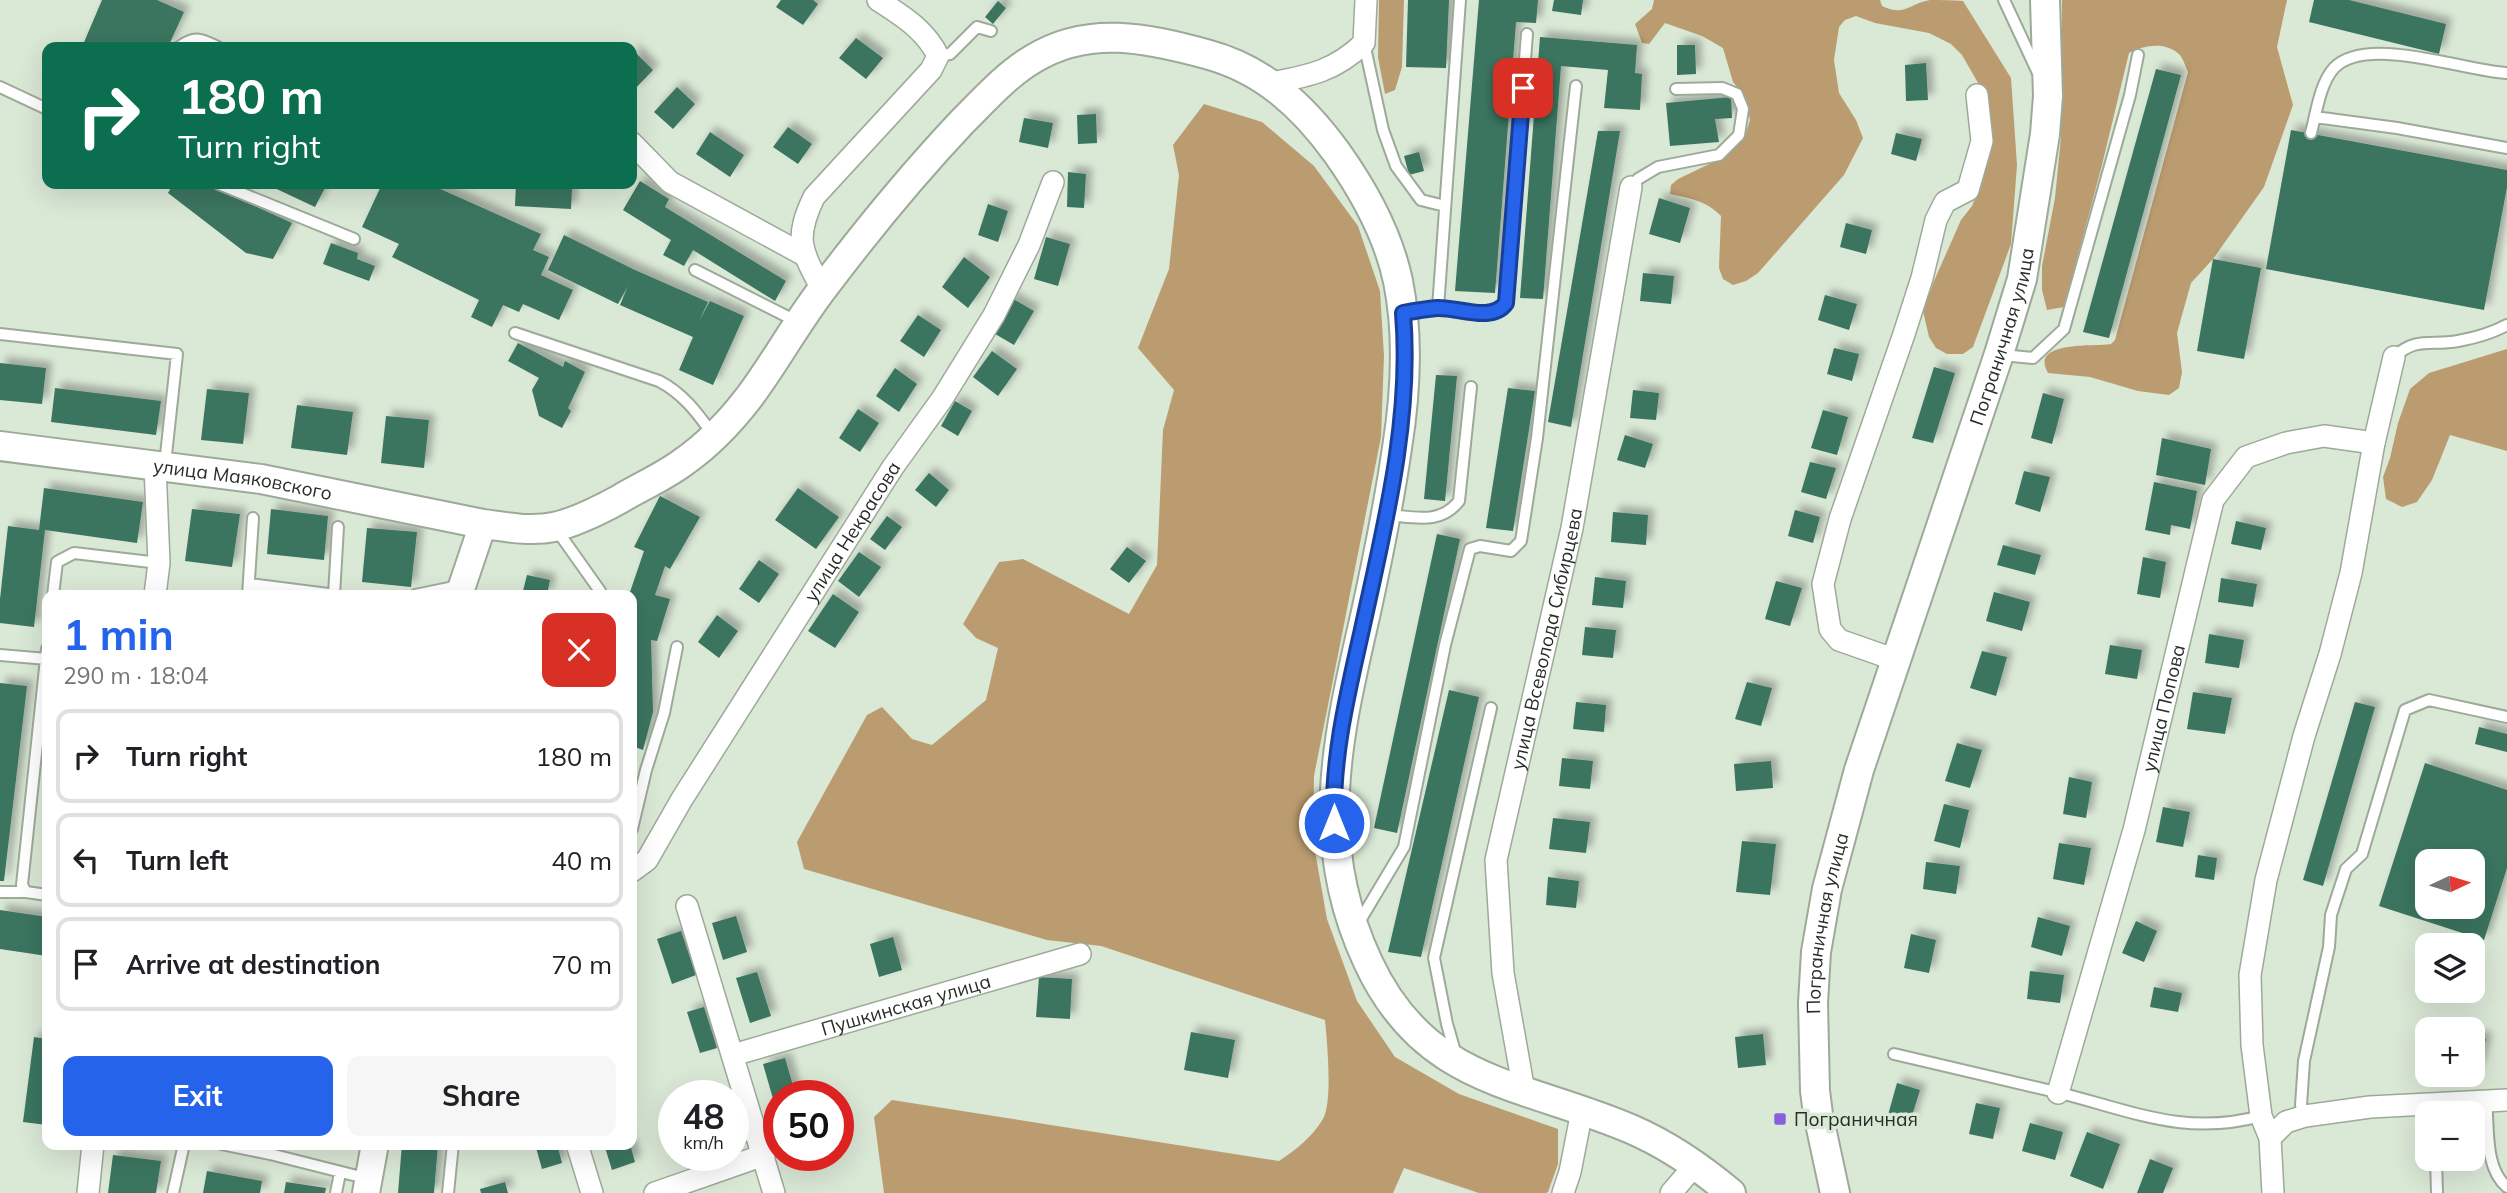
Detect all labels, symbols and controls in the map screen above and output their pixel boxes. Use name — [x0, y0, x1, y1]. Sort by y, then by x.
pin — [1493, 58, 1553, 118]
text: 180 m — [178, 65, 324, 126]
icon: arrive — [1504, 69, 1542, 107]
icon: right — [63, 70, 154, 161]
text: Turn right — [178, 126, 321, 166]
street label: Пограничная улица — [1964, 246, 2039, 428]
street label: улица Маяковского — [152, 453, 334, 505]
street label: улица Некрасова — [799, 457, 906, 606]
street label: улица Всеволода Сибирцева — [1505, 506, 1587, 772]
text: 1 min — [63, 608, 174, 661]
button: close — [542, 613, 616, 687]
street label: улица Попова — [2136, 642, 2190, 774]
text: 290 m · 18:04 — [63, 661, 208, 690]
icon: right — [67, 737, 105, 775]
text: Turn right — [126, 740, 247, 773]
text: 180 m — [536, 740, 612, 773]
position arrow — [1297, 786, 1371, 860]
street label: Пограничная улица — [1801, 830, 1854, 1014]
icon: left — [67, 841, 105, 879]
text: Turn left — [126, 844, 228, 877]
text: 40 m — [551, 844, 612, 877]
north arrow — [2415, 849, 2485, 919]
map controls — [2415, 849, 2485, 1171]
button: layers — [2415, 933, 2485, 1003]
icon: arrive — [67, 945, 105, 983]
text: Arrive at destination — [126, 948, 381, 981]
text: 70 m — [551, 948, 612, 981]
street label: Пушкинская улица — [818, 969, 993, 1041]
button: + — [2415, 1017, 2485, 1087]
button: Exit — [63, 1056, 333, 1136]
button: Share — [347, 1056, 616, 1136]
speed limit sign: 50 — [763, 1080, 854, 1171]
text: 48 — [682, 1094, 725, 1138]
button: − — [2415, 1101, 2485, 1171]
place label: Пограничная — [1794, 1107, 1918, 1131]
marker: Пограничная — [1772, 1111, 1788, 1127]
text: km/h — [683, 1131, 724, 1154]

